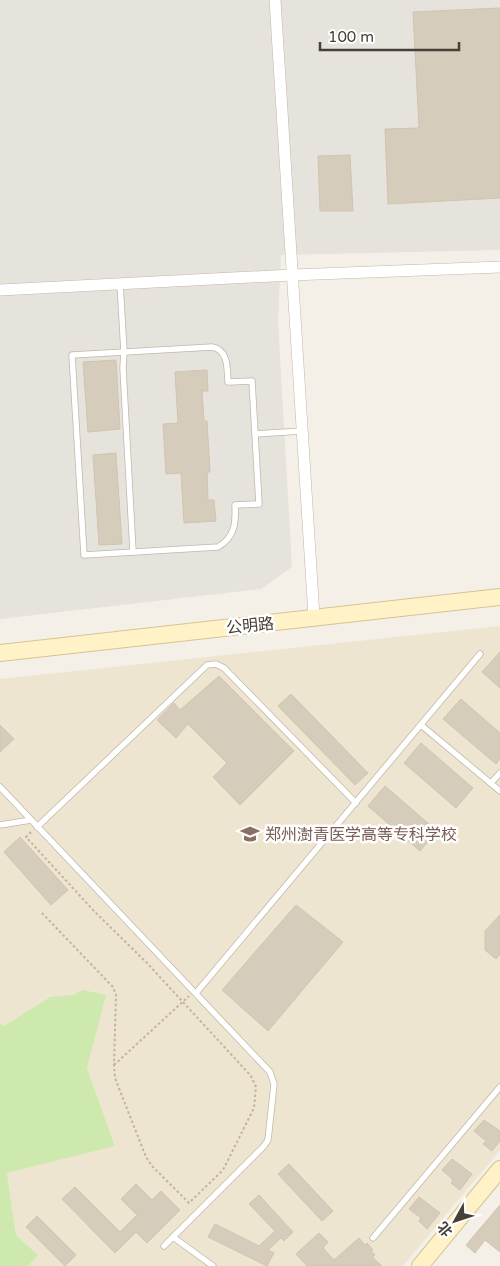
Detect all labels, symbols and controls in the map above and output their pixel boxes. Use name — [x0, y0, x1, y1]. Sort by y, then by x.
scale bar — [320, 20, 459, 52]
text: 100 m — [328, 28, 374, 46]
street label: 公明路 — [225, 614, 275, 638]
school or university icon: 郑州澍青医学高等专科学校 — [239, 823, 261, 845]
place label: 郑州澍青医学高等专科学校 — [265, 825, 457, 845]
north arrow — [430, 1196, 480, 1246]
text: 北 — [434, 1218, 456, 1240]

